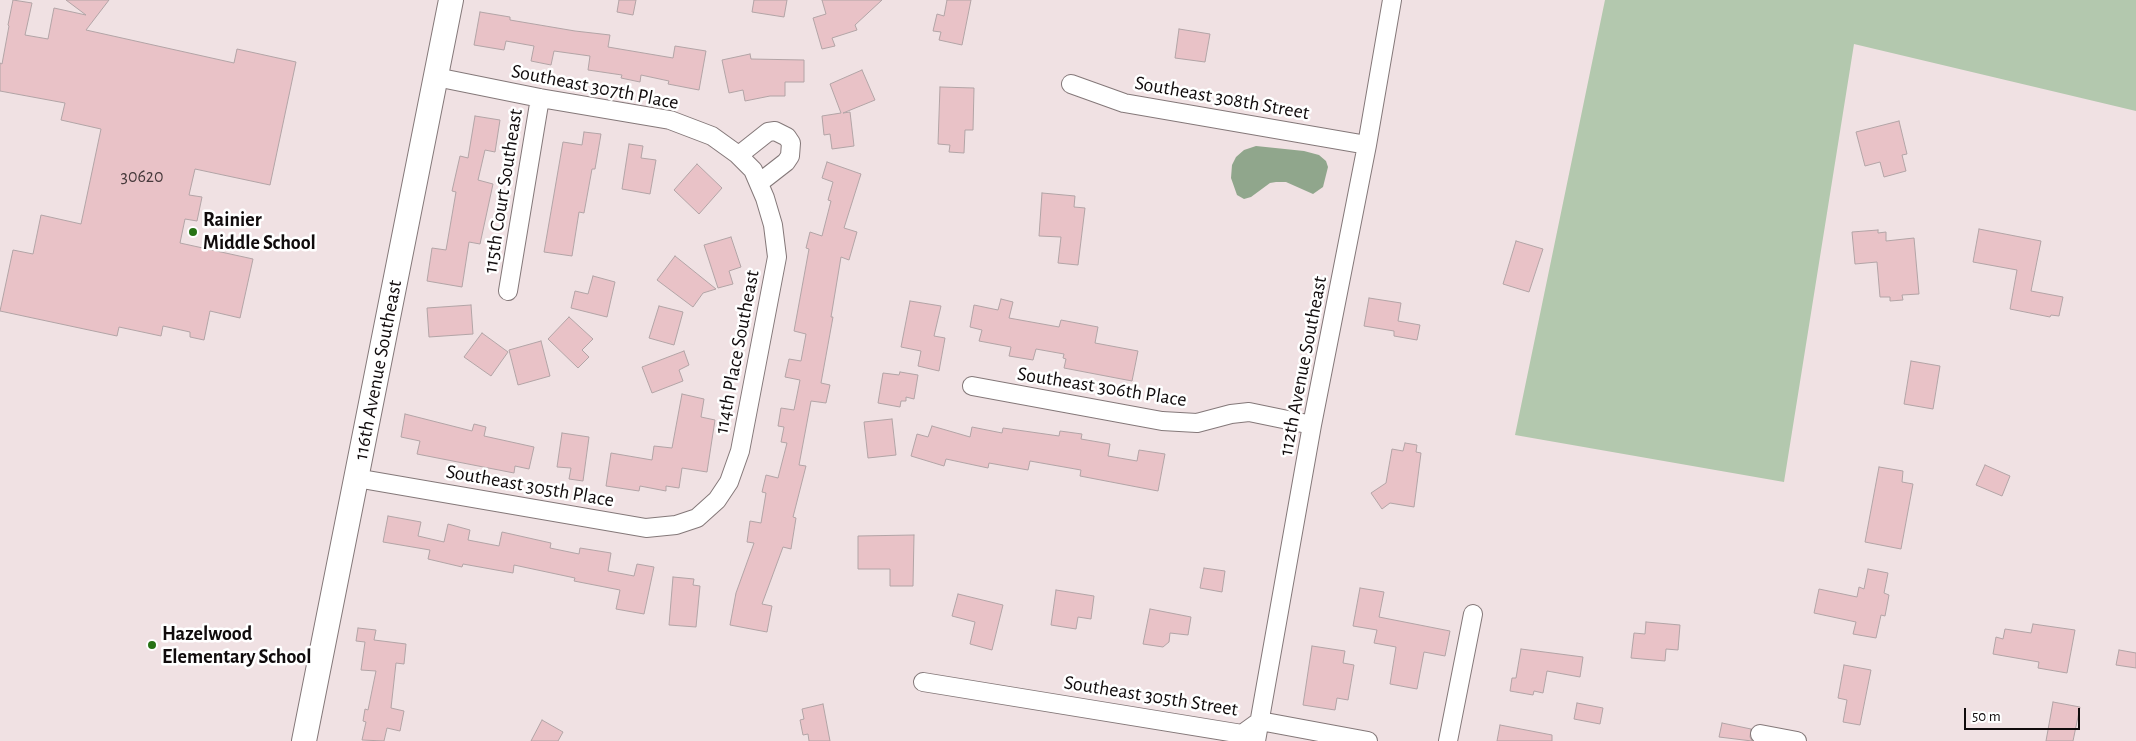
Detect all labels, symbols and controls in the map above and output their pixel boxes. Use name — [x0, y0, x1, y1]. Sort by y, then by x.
street label: Southeast 307th Place — [509, 59, 681, 115]
street label: Southeast 308th Street — [1133, 71, 1311, 125]
street label: 115th Court Southeast — [478, 107, 528, 275]
house number: 30620 — [120, 166, 164, 188]
place label: Rainier Middle School — [203, 208, 316, 255]
marker: Rainier Middle School — [187, 226, 199, 238]
street label: 114th Place Southeast — [709, 268, 765, 436]
street label: 112th Avenue Southeast — [1274, 274, 1332, 458]
street label: 116th Avenue Southeast — [349, 278, 407, 462]
street label: Southeast 306th Place — [1016, 362, 1188, 412]
street label: Southeast 305th Place — [444, 459, 616, 513]
place label: Hazelwood Elementary School — [162, 622, 311, 669]
marker: Hazelwood Elementary School — [146, 639, 158, 651]
street label: Southeast 305th Street — [1062, 670, 1240, 722]
scale bar — [1966, 698, 2082, 730]
text: 50 m — [1972, 709, 2001, 724]

